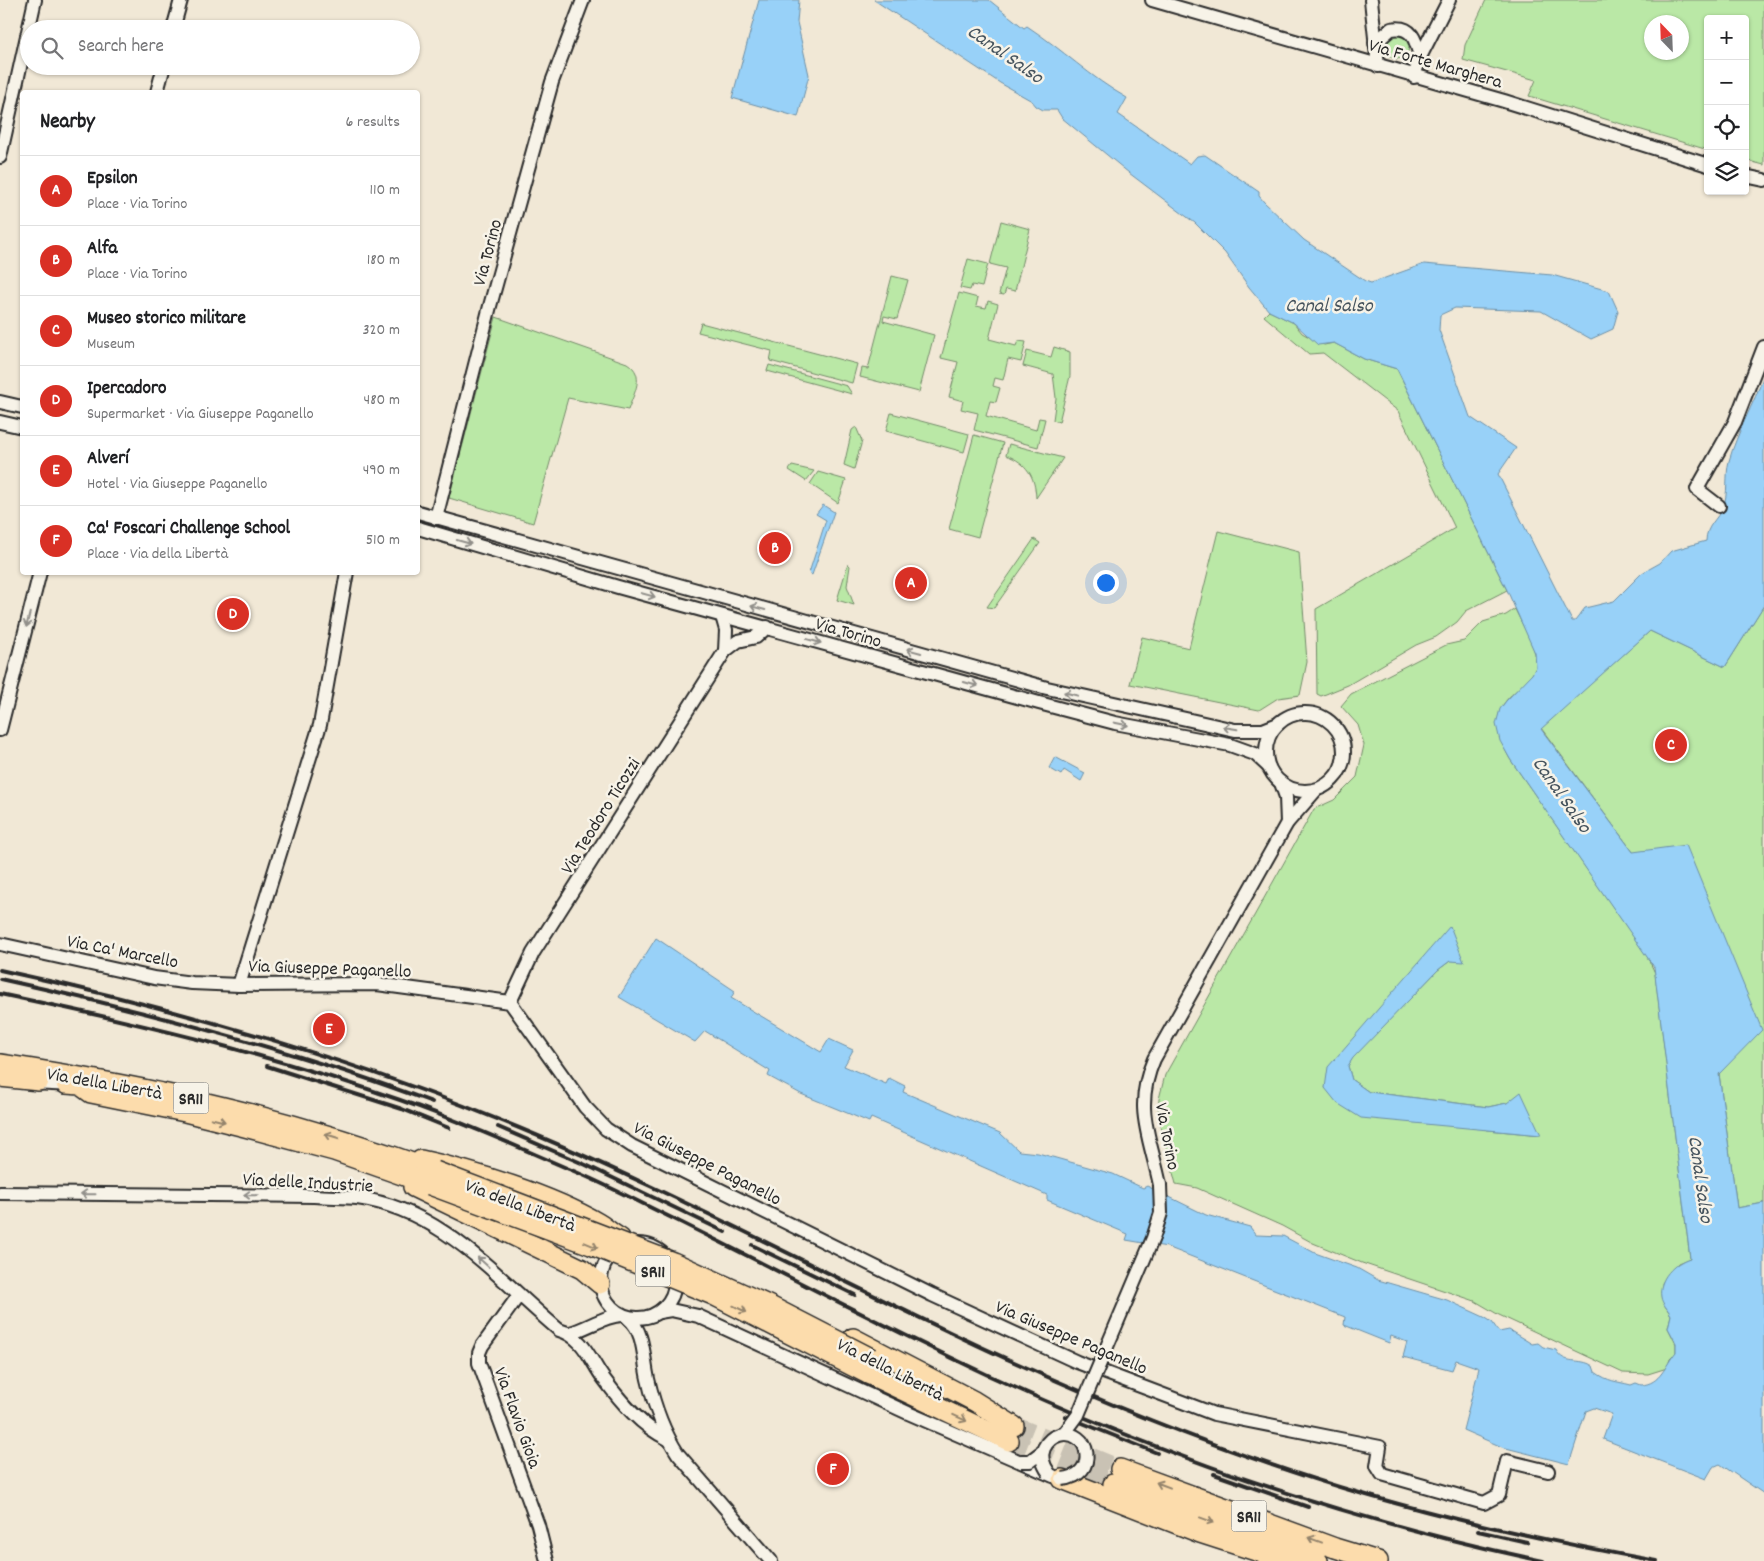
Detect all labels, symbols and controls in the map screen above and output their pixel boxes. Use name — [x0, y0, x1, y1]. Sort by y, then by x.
north arrow — [1644, 15, 1689, 60]
map controls — [1704, 15, 1749, 195]
button: + — [1704, 15, 1749, 60]
water label: Canal Salso — [960, 19, 1049, 93]
search box — [20, 20, 420, 75]
street label: Via Forte Marghera — [1365, 33, 1506, 98]
icon: search — [38, 34, 66, 62]
text: Search here — [78, 34, 164, 61]
button: − — [1704, 60, 1749, 105]
button: locate — [1704, 105, 1749, 150]
text: Nearby — [40, 108, 95, 138]
text: 6 results — [345, 111, 400, 134]
button: layers — [1704, 150, 1749, 195]
text: Epsilon — [87, 166, 138, 193]
text: A — [52, 179, 60, 202]
text: 110 m — [370, 179, 400, 202]
text: Place · Via Torino — [87, 193, 187, 216]
street label: Via Torino — [468, 217, 511, 289]
text: Alfa — [87, 236, 118, 263]
text: B — [52, 249, 60, 272]
text: 180 m — [367, 249, 400, 272]
text: Place · Via Torino — [87, 263, 187, 286]
water label: Canal Salso — [1285, 293, 1374, 321]
text: Museo storico militare — [87, 306, 246, 333]
text: C — [52, 319, 60, 342]
text: 320 m — [363, 319, 400, 342]
text: Museum — [87, 333, 135, 356]
text: Ipercadoro — [87, 376, 166, 403]
text: D — [52, 389, 60, 412]
text: 480 m — [364, 389, 400, 412]
text: Supermarket · Via Giuseppe Paganello — [87, 403, 314, 426]
text: Alverí — [87, 446, 129, 473]
text: E — [52, 459, 60, 482]
text: 490 m — [363, 459, 400, 482]
text: Hotel · Via Giuseppe Paganello — [87, 473, 267, 496]
text: Ca' Foscari Challenge School — [87, 516, 290, 543]
text: F — [52, 529, 60, 552]
text: 510 m — [366, 529, 400, 552]
pin: B — [759, 529, 791, 567]
one-way arrow — [456, 537, 472, 547]
text: Place · Via della Libertà — [87, 543, 228, 566]
pin: A — [895, 564, 927, 602]
your location — [1093, 570, 1119, 596]
one-way arrow — [639, 591, 655, 601]
pin: D — [217, 595, 249, 633]
one-way arrow — [750, 603, 766, 613]
one-way arrow — [23, 611, 32, 627]
street label: Via Torino — [812, 612, 884, 657]
one-way arrow — [806, 636, 822, 646]
one-way arrow — [907, 646, 923, 656]
one-way arrow — [962, 680, 978, 690]
one-way arrow — [1064, 689, 1080, 698]
one-way arrow — [1113, 720, 1129, 729]
one-way arrow — [1222, 723, 1238, 733]
pin: C — [1655, 726, 1687, 764]
water label: Canal Salso — [1524, 752, 1598, 840]
street label: Via Teodoro Ticozzi — [555, 753, 649, 880]
street label: Via Ca' Marcello — [64, 929, 180, 977]
street label: Via Giuseppe Paganello — [248, 954, 412, 987]
pin: E — [313, 1010, 345, 1048]
street label: Via della Libertà — [45, 1062, 165, 1109]
road number: SR11 — [174, 1082, 208, 1114]
street label: Via Torino — [1146, 1101, 1185, 1173]
one-way arrow — [209, 1116, 225, 1125]
street label: Via Giuseppe Paganello — [628, 1116, 785, 1214]
one-way arrow — [324, 1130, 340, 1140]
water label: Canal Salso — [1679, 1134, 1719, 1226]
street label: Via delle Industrie — [242, 1168, 374, 1201]
street label: Via della Libertà — [460, 1174, 580, 1241]
one-way arrow — [80, 1189, 96, 1199]
one-way arrow — [243, 1191, 259, 1200]
one-way arrow — [582, 1241, 598, 1250]
road number: SR11 — [636, 1256, 670, 1286]
one-way arrow — [477, 1257, 490, 1268]
street label: Via Giuseppe Paganello — [990, 1295, 1151, 1384]
one-way arrow — [732, 1304, 747, 1314]
street label: Via della Libertà — [831, 1333, 948, 1410]
street label: Via Flavio Gioia — [485, 1364, 547, 1474]
one-way arrow — [952, 1414, 967, 1423]
pin: F — [817, 1450, 849, 1488]
one-way arrow — [1156, 1480, 1171, 1489]
road number: SR11 — [1232, 1500, 1266, 1532]
one-way arrow — [1199, 1516, 1215, 1525]
one-way arrow — [1308, 1535, 1324, 1544]

